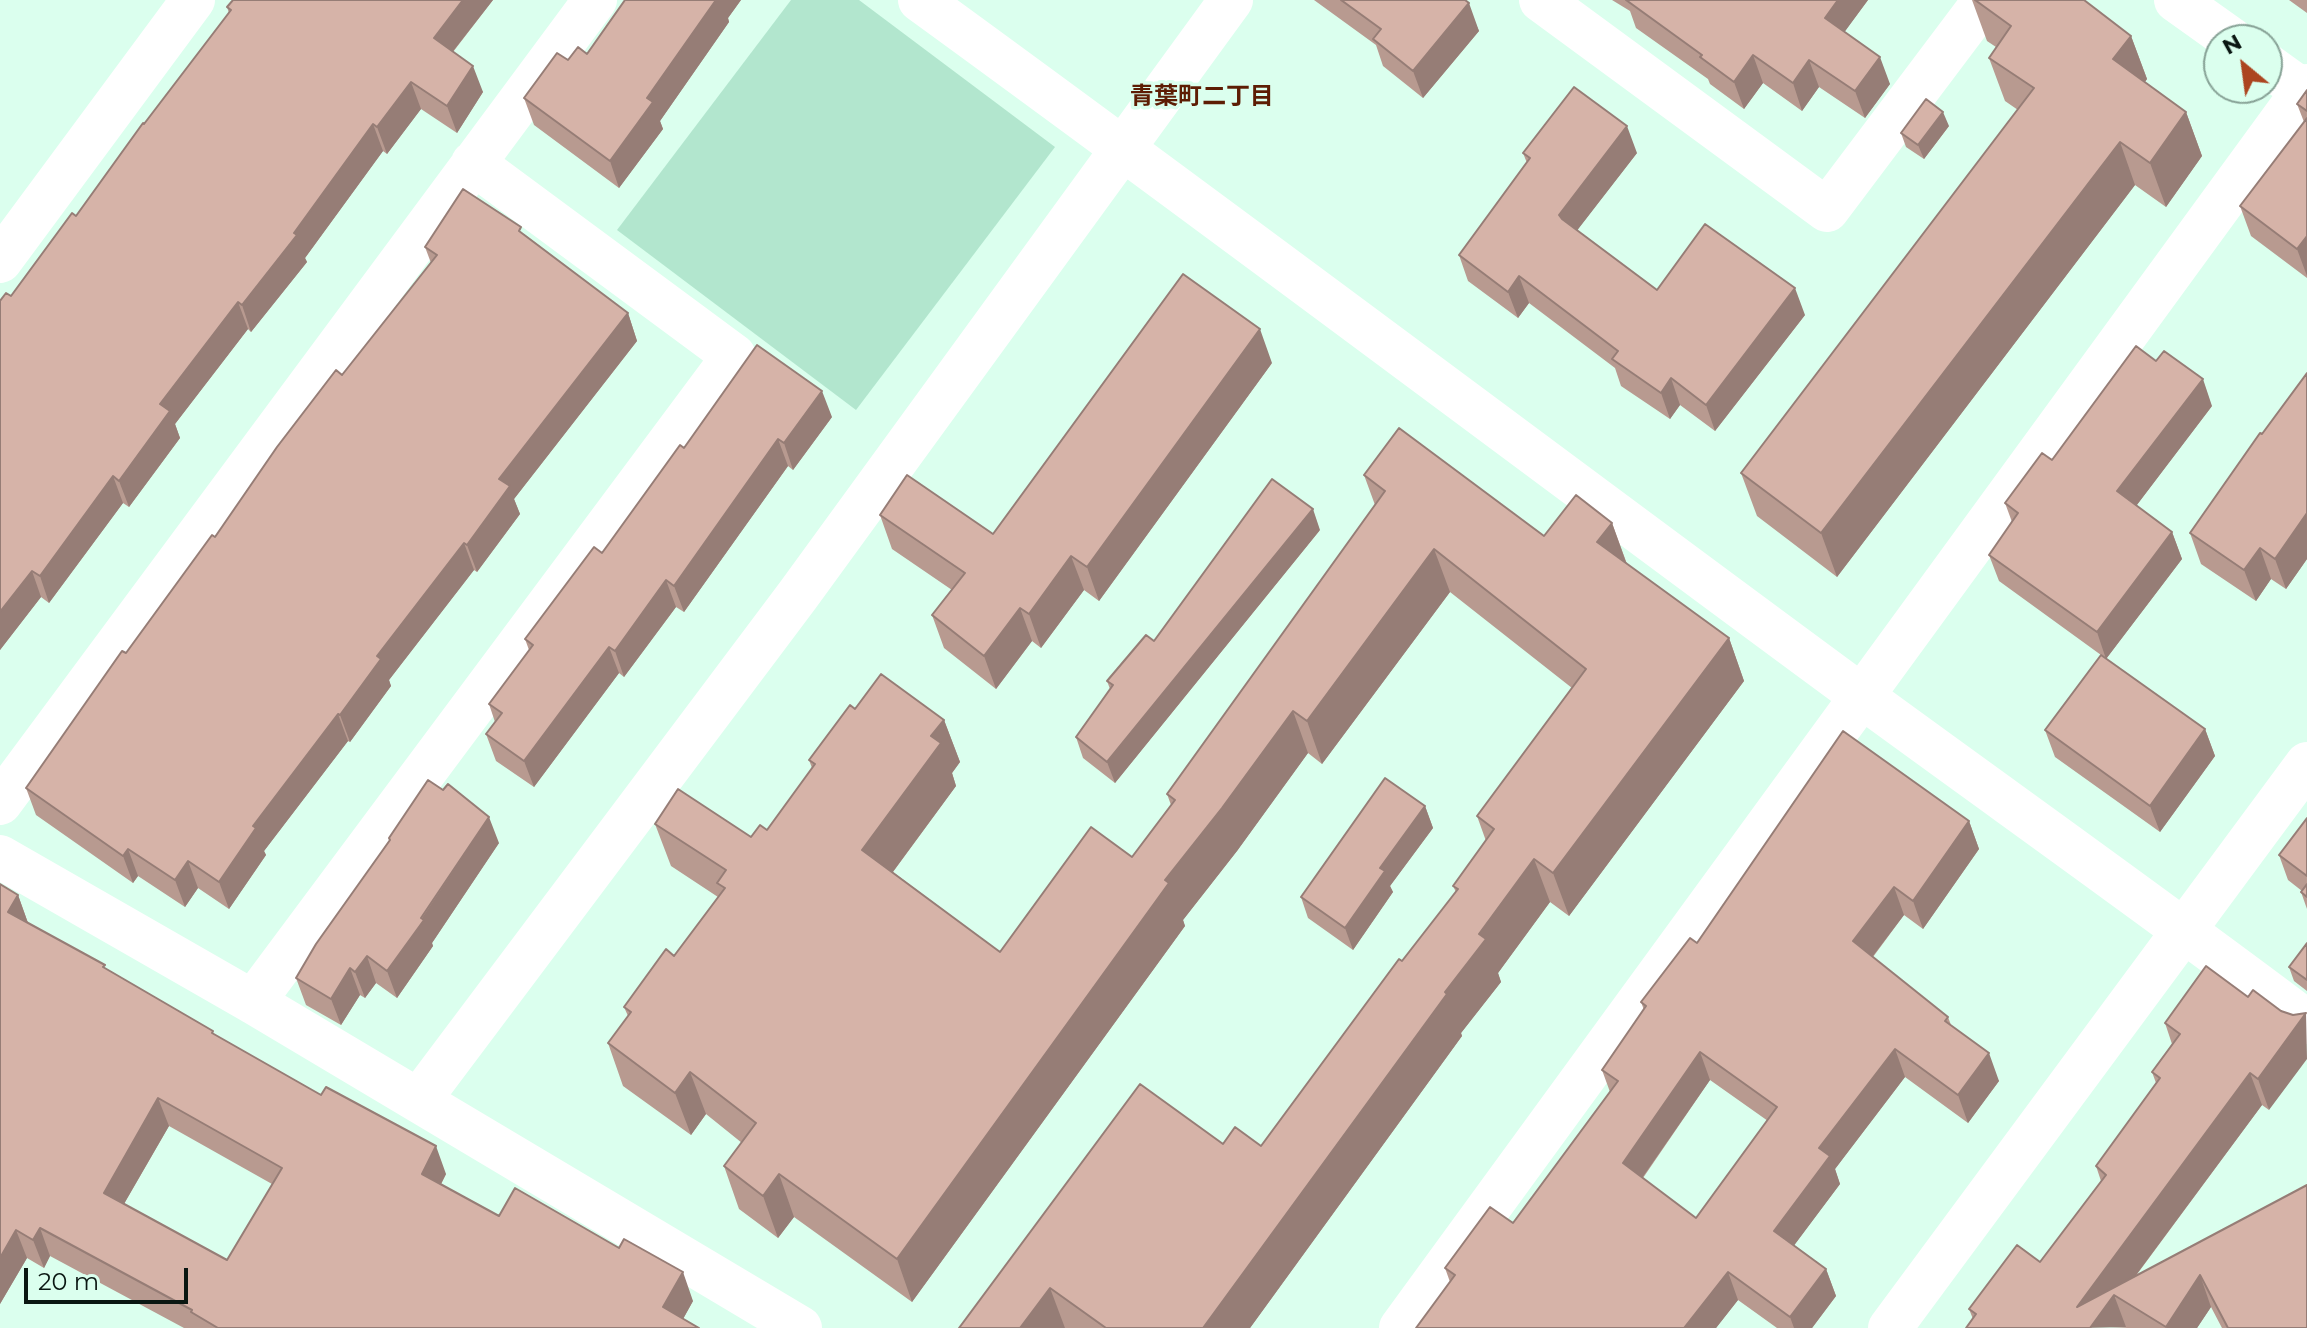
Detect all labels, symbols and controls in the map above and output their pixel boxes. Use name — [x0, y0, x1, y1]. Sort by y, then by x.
north arrow — [2203, 24, 2283, 104]
text: N — [2218, 28, 2246, 60]
district label: 青葉町二丁目 — [1130, 83, 1274, 111]
scale bar — [28, 1252, 192, 1302]
text: 20 m — [38, 1267, 99, 1296]

